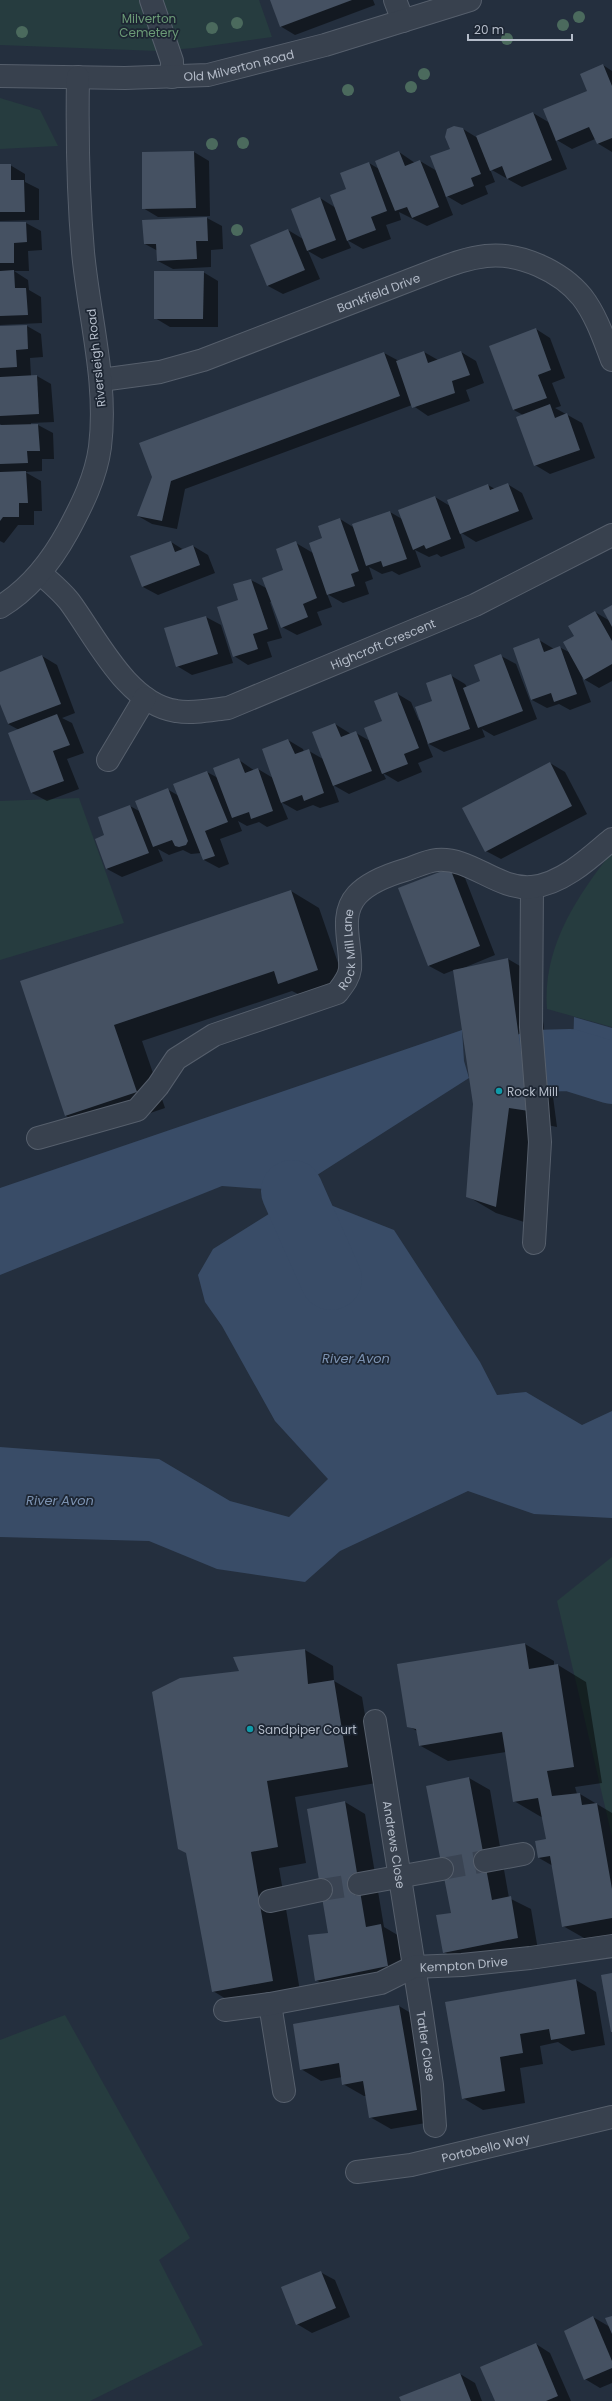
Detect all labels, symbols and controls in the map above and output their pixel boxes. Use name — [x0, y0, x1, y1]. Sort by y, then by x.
park label: Milverton Cemetery — [119, 10, 179, 41]
scale bar — [468, 16, 572, 42]
text: 20 m — [474, 21, 504, 38]
street label: Old Milverton Road — [183, 45, 296, 84]
street label: Bankfield Drive — [334, 269, 422, 316]
street label: Riversleigh Road — [82, 308, 110, 408]
street label: Highcroft Crescent — [328, 614, 438, 673]
street label: Rock Mill Lane — [334, 907, 359, 993]
place label: Rock Mill — [507, 1083, 558, 1100]
marker: Rock Mill — [494, 1086, 504, 1096]
water label: River Avon — [322, 1349, 390, 1368]
water label: River Avon — [26, 1491, 94, 1510]
place label: Sandpiper Court — [258, 1721, 357, 1738]
marker: Sandpiper Court — [245, 1724, 255, 1734]
street label: Andrews Close — [379, 1799, 410, 1890]
street label: Kempton Drive — [419, 1952, 509, 1975]
street label: Tatler Close — [413, 2010, 440, 2082]
street label: Portobello Way — [440, 2128, 532, 2166]

